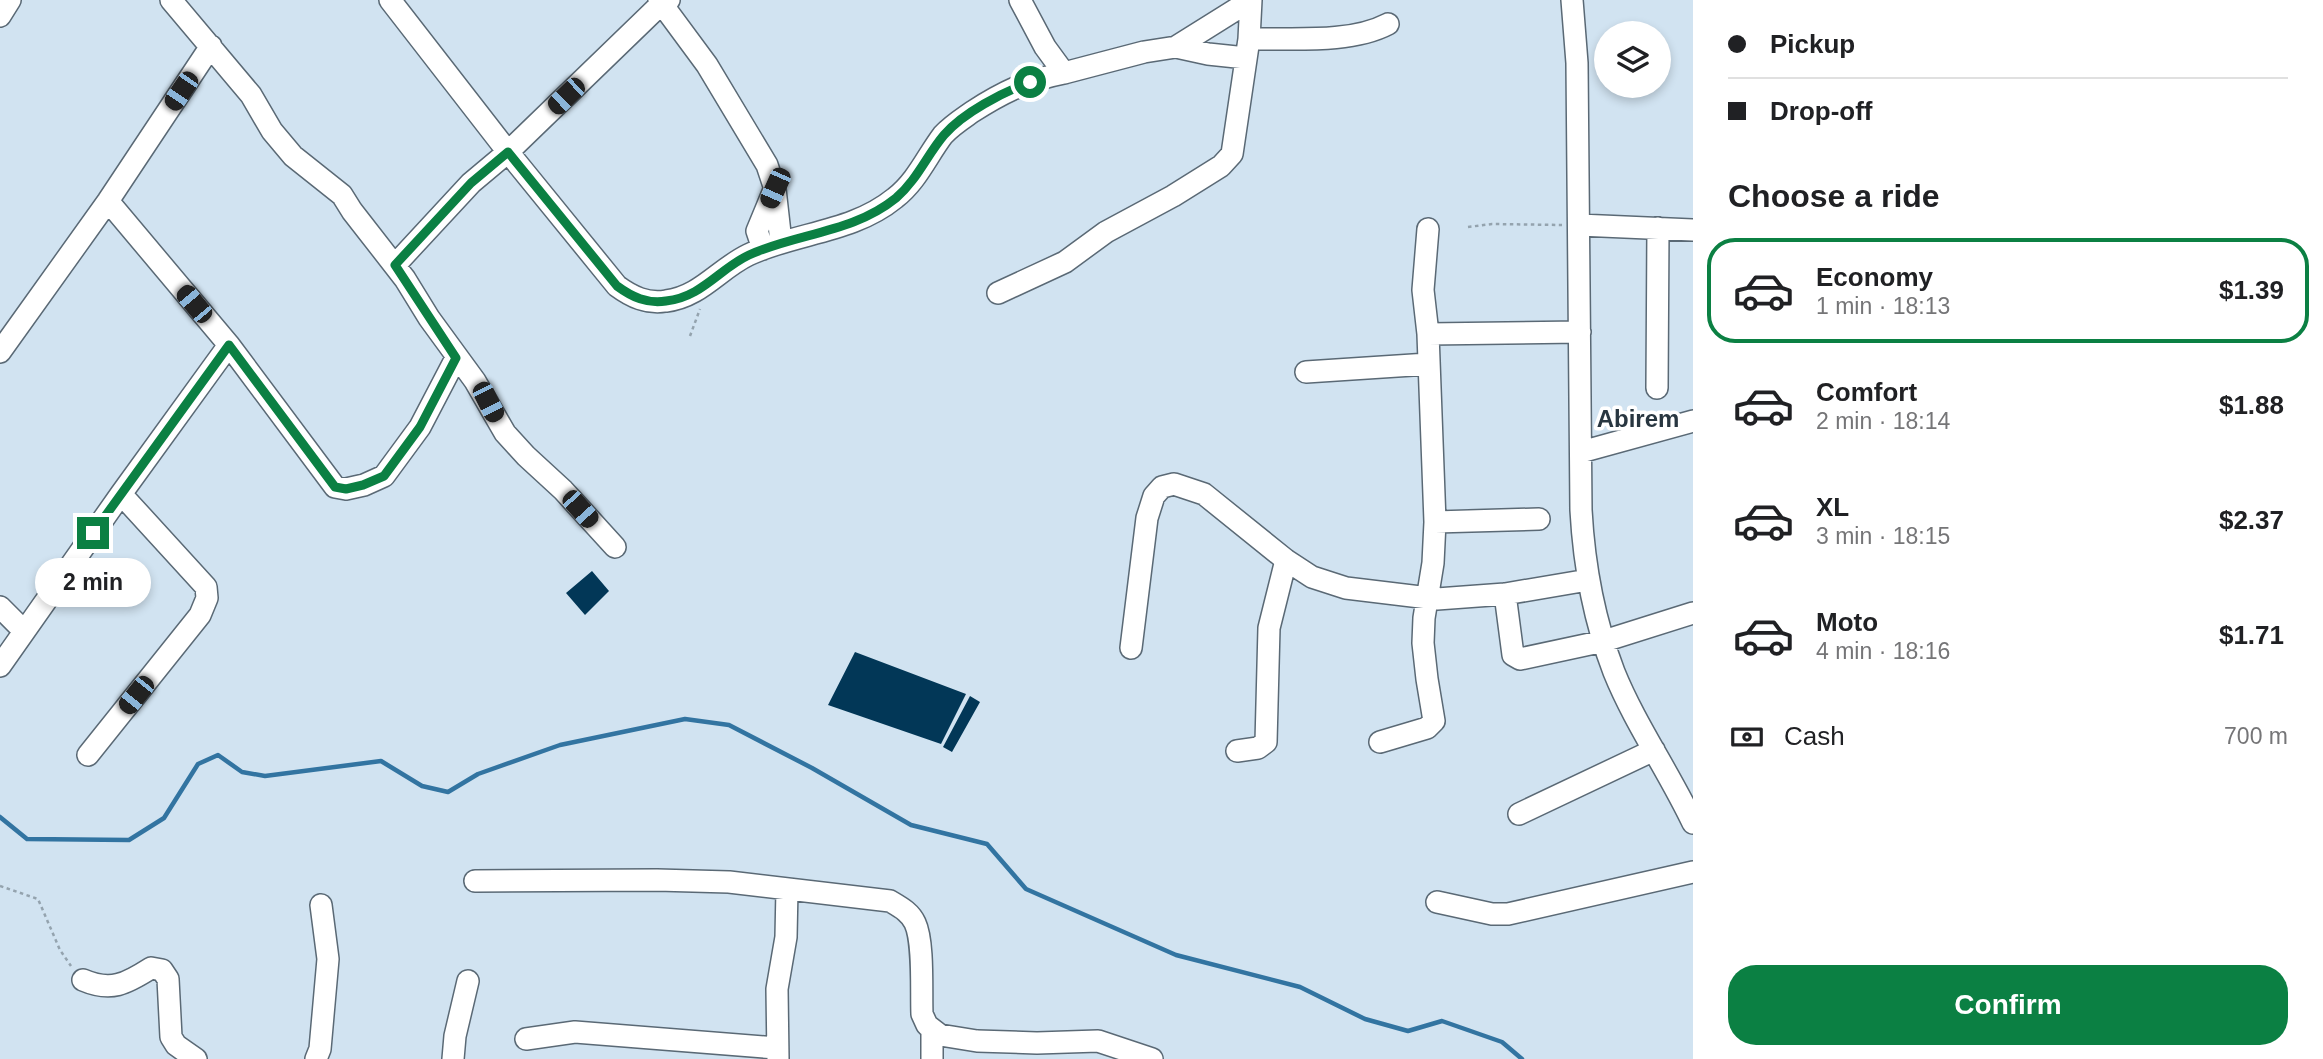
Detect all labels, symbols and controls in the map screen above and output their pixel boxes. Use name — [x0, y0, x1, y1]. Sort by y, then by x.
map controls — [1594, 21, 1671, 98]
button: layers — [1594, 21, 1671, 98]
text: Pickup — [1770, 29, 1855, 59]
route start — [1014, 66, 1046, 98]
car — [161, 68, 202, 114]
car — [544, 74, 589, 118]
text: Drop-off — [1770, 96, 1873, 126]
car — [757, 165, 794, 211]
text: Choose a ride — [1728, 178, 1940, 214]
icon: car — [1732, 259, 1795, 322]
text: Economy — [1816, 262, 1933, 292]
text: $1.39 — [2219, 275, 2284, 305]
car — [173, 281, 216, 327]
text: 1 min · 18:13 — [1816, 293, 1950, 319]
icon: car — [1732, 374, 1795, 437]
text: Comfort — [1816, 377, 1917, 407]
car — [470, 379, 507, 425]
text: $1.88 — [2219, 390, 2284, 420]
district label: Abirem — [1597, 405, 1679, 432]
text: 2 min · 18:14 — [1816, 408, 1950, 434]
car — [559, 486, 602, 532]
icon: car — [1732, 489, 1795, 552]
text: XL — [1816, 492, 1849, 522]
text: $2.37 — [2219, 505, 2284, 535]
route end — [77, 517, 109, 549]
text: 3 min · 18:15 — [1816, 523, 1950, 549]
callout: 2 min — [35, 558, 151, 606]
text: 2 min — [63, 569, 123, 595]
icon: car — [1732, 604, 1795, 667]
text: Moto — [1816, 607, 1878, 637]
text: $1.71 — [2219, 620, 2284, 650]
text: 4 min · 18:16 — [1816, 638, 1950, 664]
car — [115, 672, 158, 718]
icon: cash — [1728, 718, 1766, 756]
text: Cash — [1784, 721, 1845, 751]
text: 700 m — [2224, 723, 2288, 749]
button: Confirm — [1728, 965, 2288, 1045]

